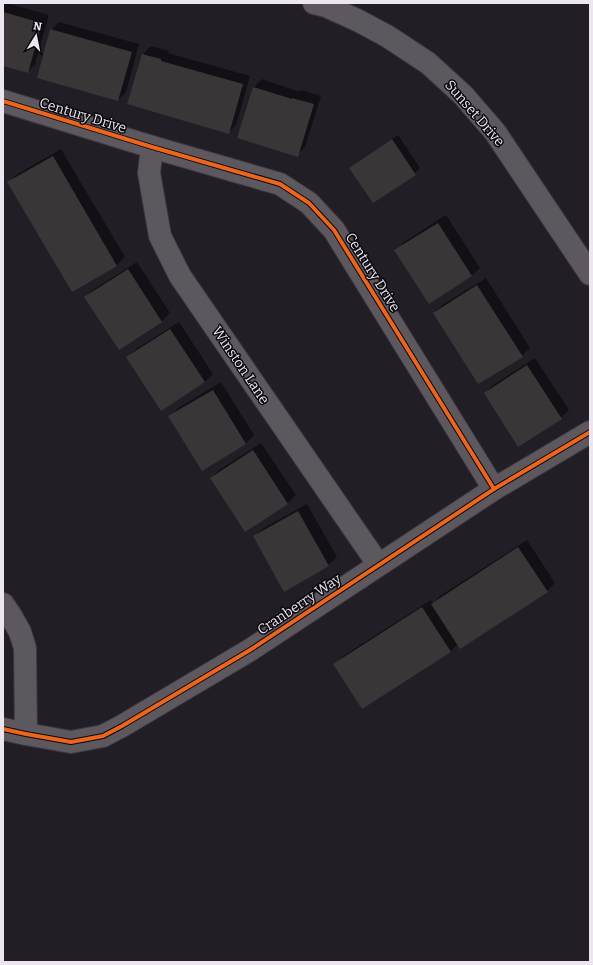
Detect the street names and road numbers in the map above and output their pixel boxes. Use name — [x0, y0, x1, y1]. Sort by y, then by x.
street label: Sunset Drive — [441, 77, 508, 150]
street label: Century Drive — [37, 94, 128, 137]
street label: Century Drive — [342, 230, 404, 315]
street label: Winston Lane — [208, 323, 273, 407]
street label: Cranberry Way — [254, 570, 345, 639]

